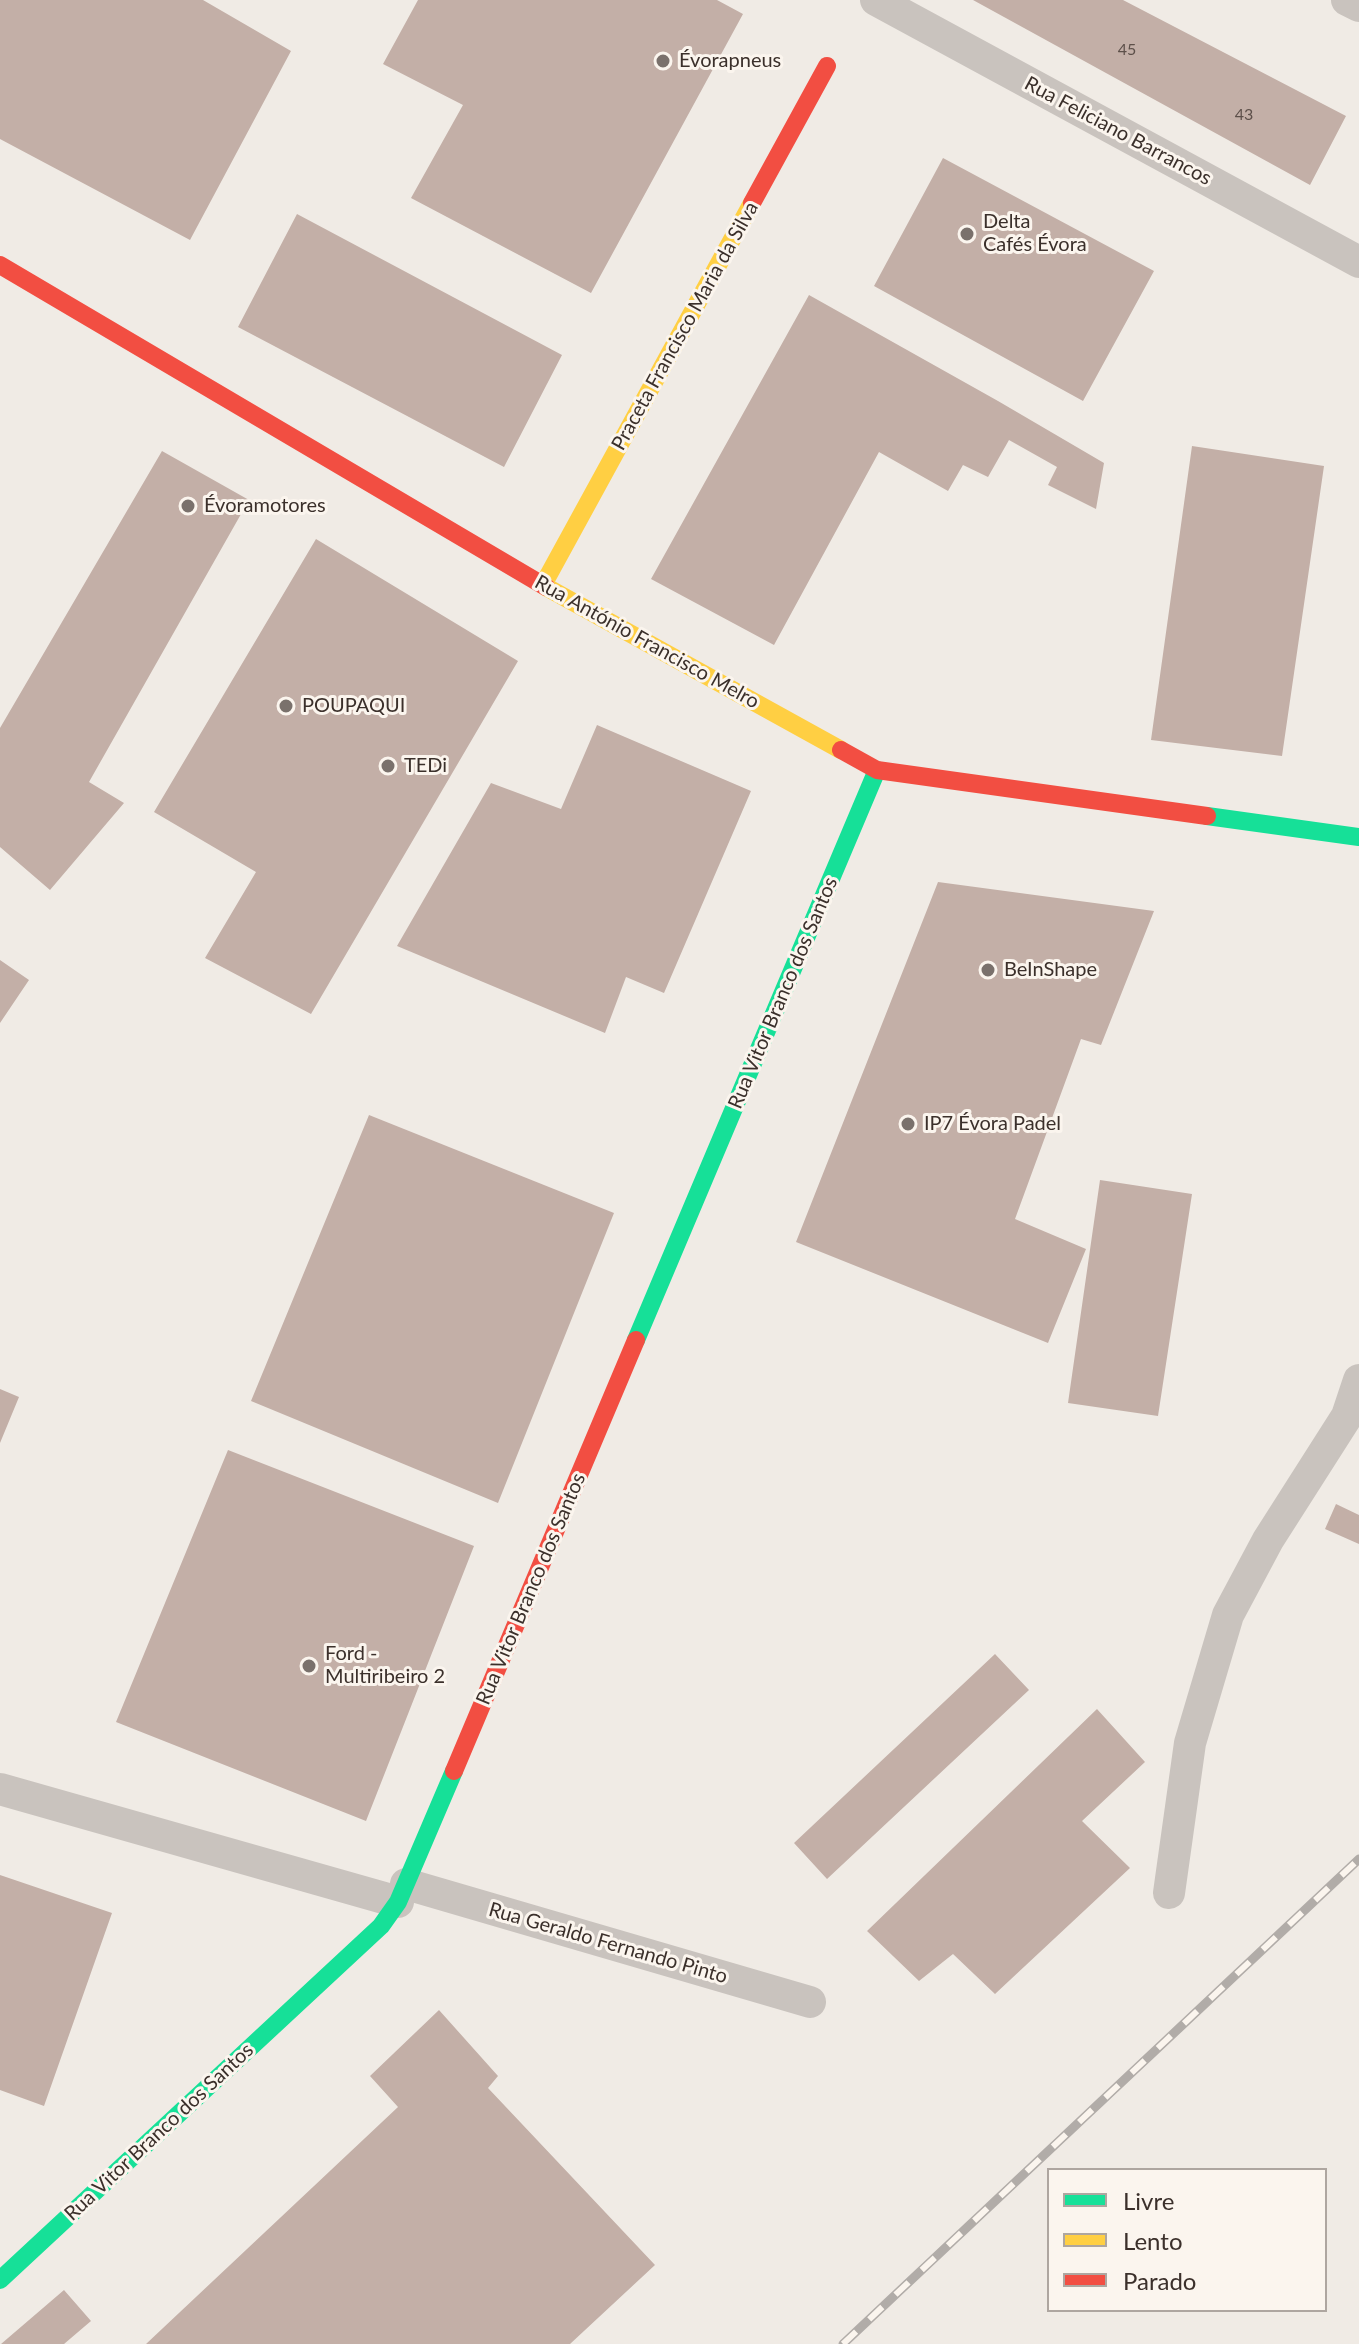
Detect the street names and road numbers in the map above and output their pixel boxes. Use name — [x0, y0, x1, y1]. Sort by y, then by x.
street label: Rua Feliciano Barrancos — [1020, 71, 1216, 191]
street label: Praceta Francisco Maria da Silva — [607, 198, 763, 454]
street label: Rua António Francisco Melro — [531, 570, 763, 714]
street label: Rua Vitor Branco dos Santos — [723, 874, 843, 1112]
street label: Rua Vitor Branco dos Santos — [471, 1470, 591, 1708]
street label: Rua Geraldo Fernando Pinto — [486, 1897, 730, 1989]
street label: Rua Vitor Branco dos Santos — [60, 2038, 258, 2226]

